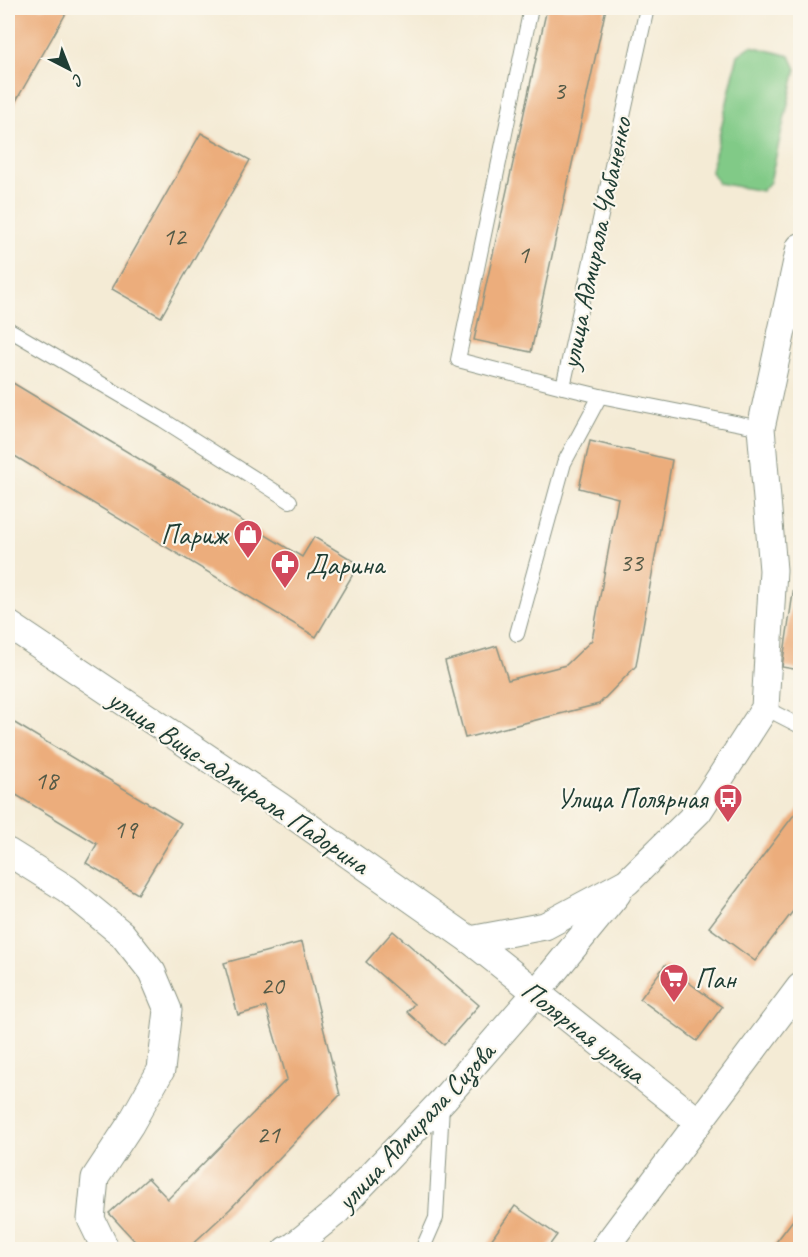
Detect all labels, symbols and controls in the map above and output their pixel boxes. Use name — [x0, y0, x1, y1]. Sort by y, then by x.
north arrow — [39, 39, 99, 99]
text: С — [67, 69, 88, 91]
house number: 3 — [553, 74, 567, 107]
street label: улица Адмирала Чабаненко — [551, 112, 640, 374]
house number: 12 — [162, 220, 188, 253]
house number: 1 — [517, 238, 530, 271]
place label: Париж — [161, 517, 230, 552]
shop icon: Париж — [232, 518, 264, 560]
house number: 33 — [619, 546, 645, 579]
place label: Дарина — [306, 547, 386, 582]
pharmacy icon: Дарина — [269, 548, 301, 590]
street label: улица Вице-адмирала Падорина — [100, 680, 377, 883]
house number: 18 — [34, 764, 60, 797]
place label: Улица Полярная — [557, 781, 709, 816]
bus stop icon: Улица Полярная — [712, 782, 744, 824]
house number: 19 — [113, 813, 139, 846]
place label: Пан — [695, 961, 737, 996]
supermarket icon: Пан — [658, 962, 690, 1004]
house number: 20 — [260, 969, 286, 1002]
street label: Полярная улица — [515, 972, 654, 1092]
street label: улица Адмирала Сизова — [327, 1033, 505, 1220]
house number: 21 — [256, 1118, 281, 1151]

